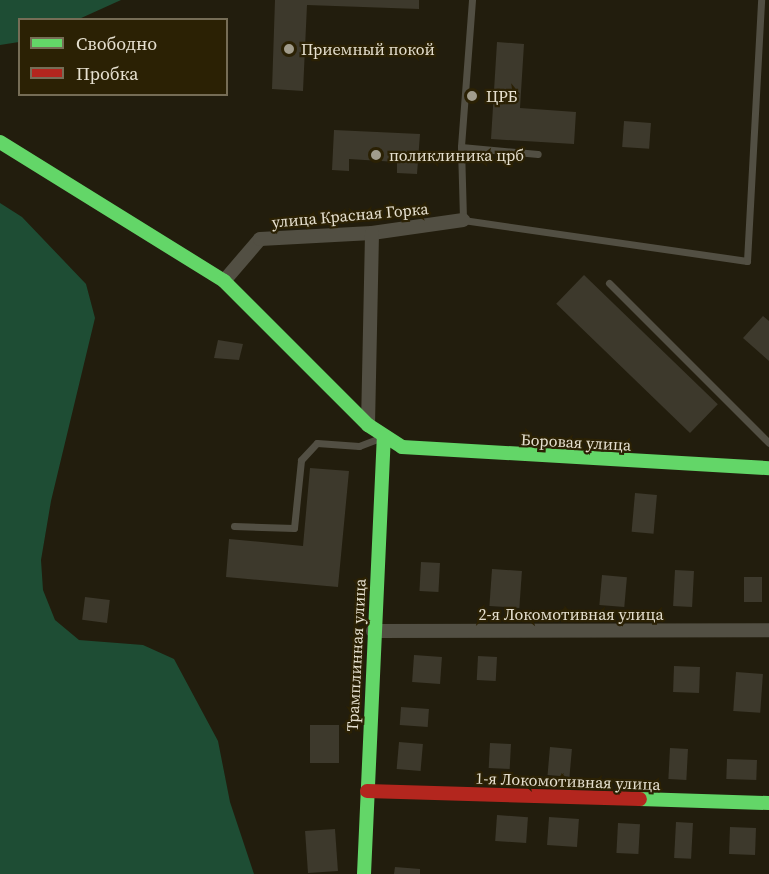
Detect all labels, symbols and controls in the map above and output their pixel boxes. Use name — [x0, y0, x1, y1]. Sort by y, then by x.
legend — [18, 18, 228, 96]
text: Свободно — [76, 31, 157, 56]
place label: Приемный покой — [301, 39, 435, 59]
marker: Приемный покой — [282, 42, 296, 56]
text: Пробка — [76, 61, 138, 86]
place label: ЦРБ — [486, 86, 517, 106]
marker: ЦРБ — [463, 87, 481, 105]
place label: поликлиника црб — [389, 145, 524, 165]
marker: поликлиника црб — [367, 146, 385, 164]
street label: улица Красная Горка — [271, 199, 429, 231]
street label: Боровая улица — [520, 430, 632, 454]
street label: Трамплинная улица — [342, 578, 370, 732]
street label: 2-я Локомотивная улица — [478, 604, 664, 624]
street label: 1-я Локомотивная улица — [475, 768, 661, 794]

